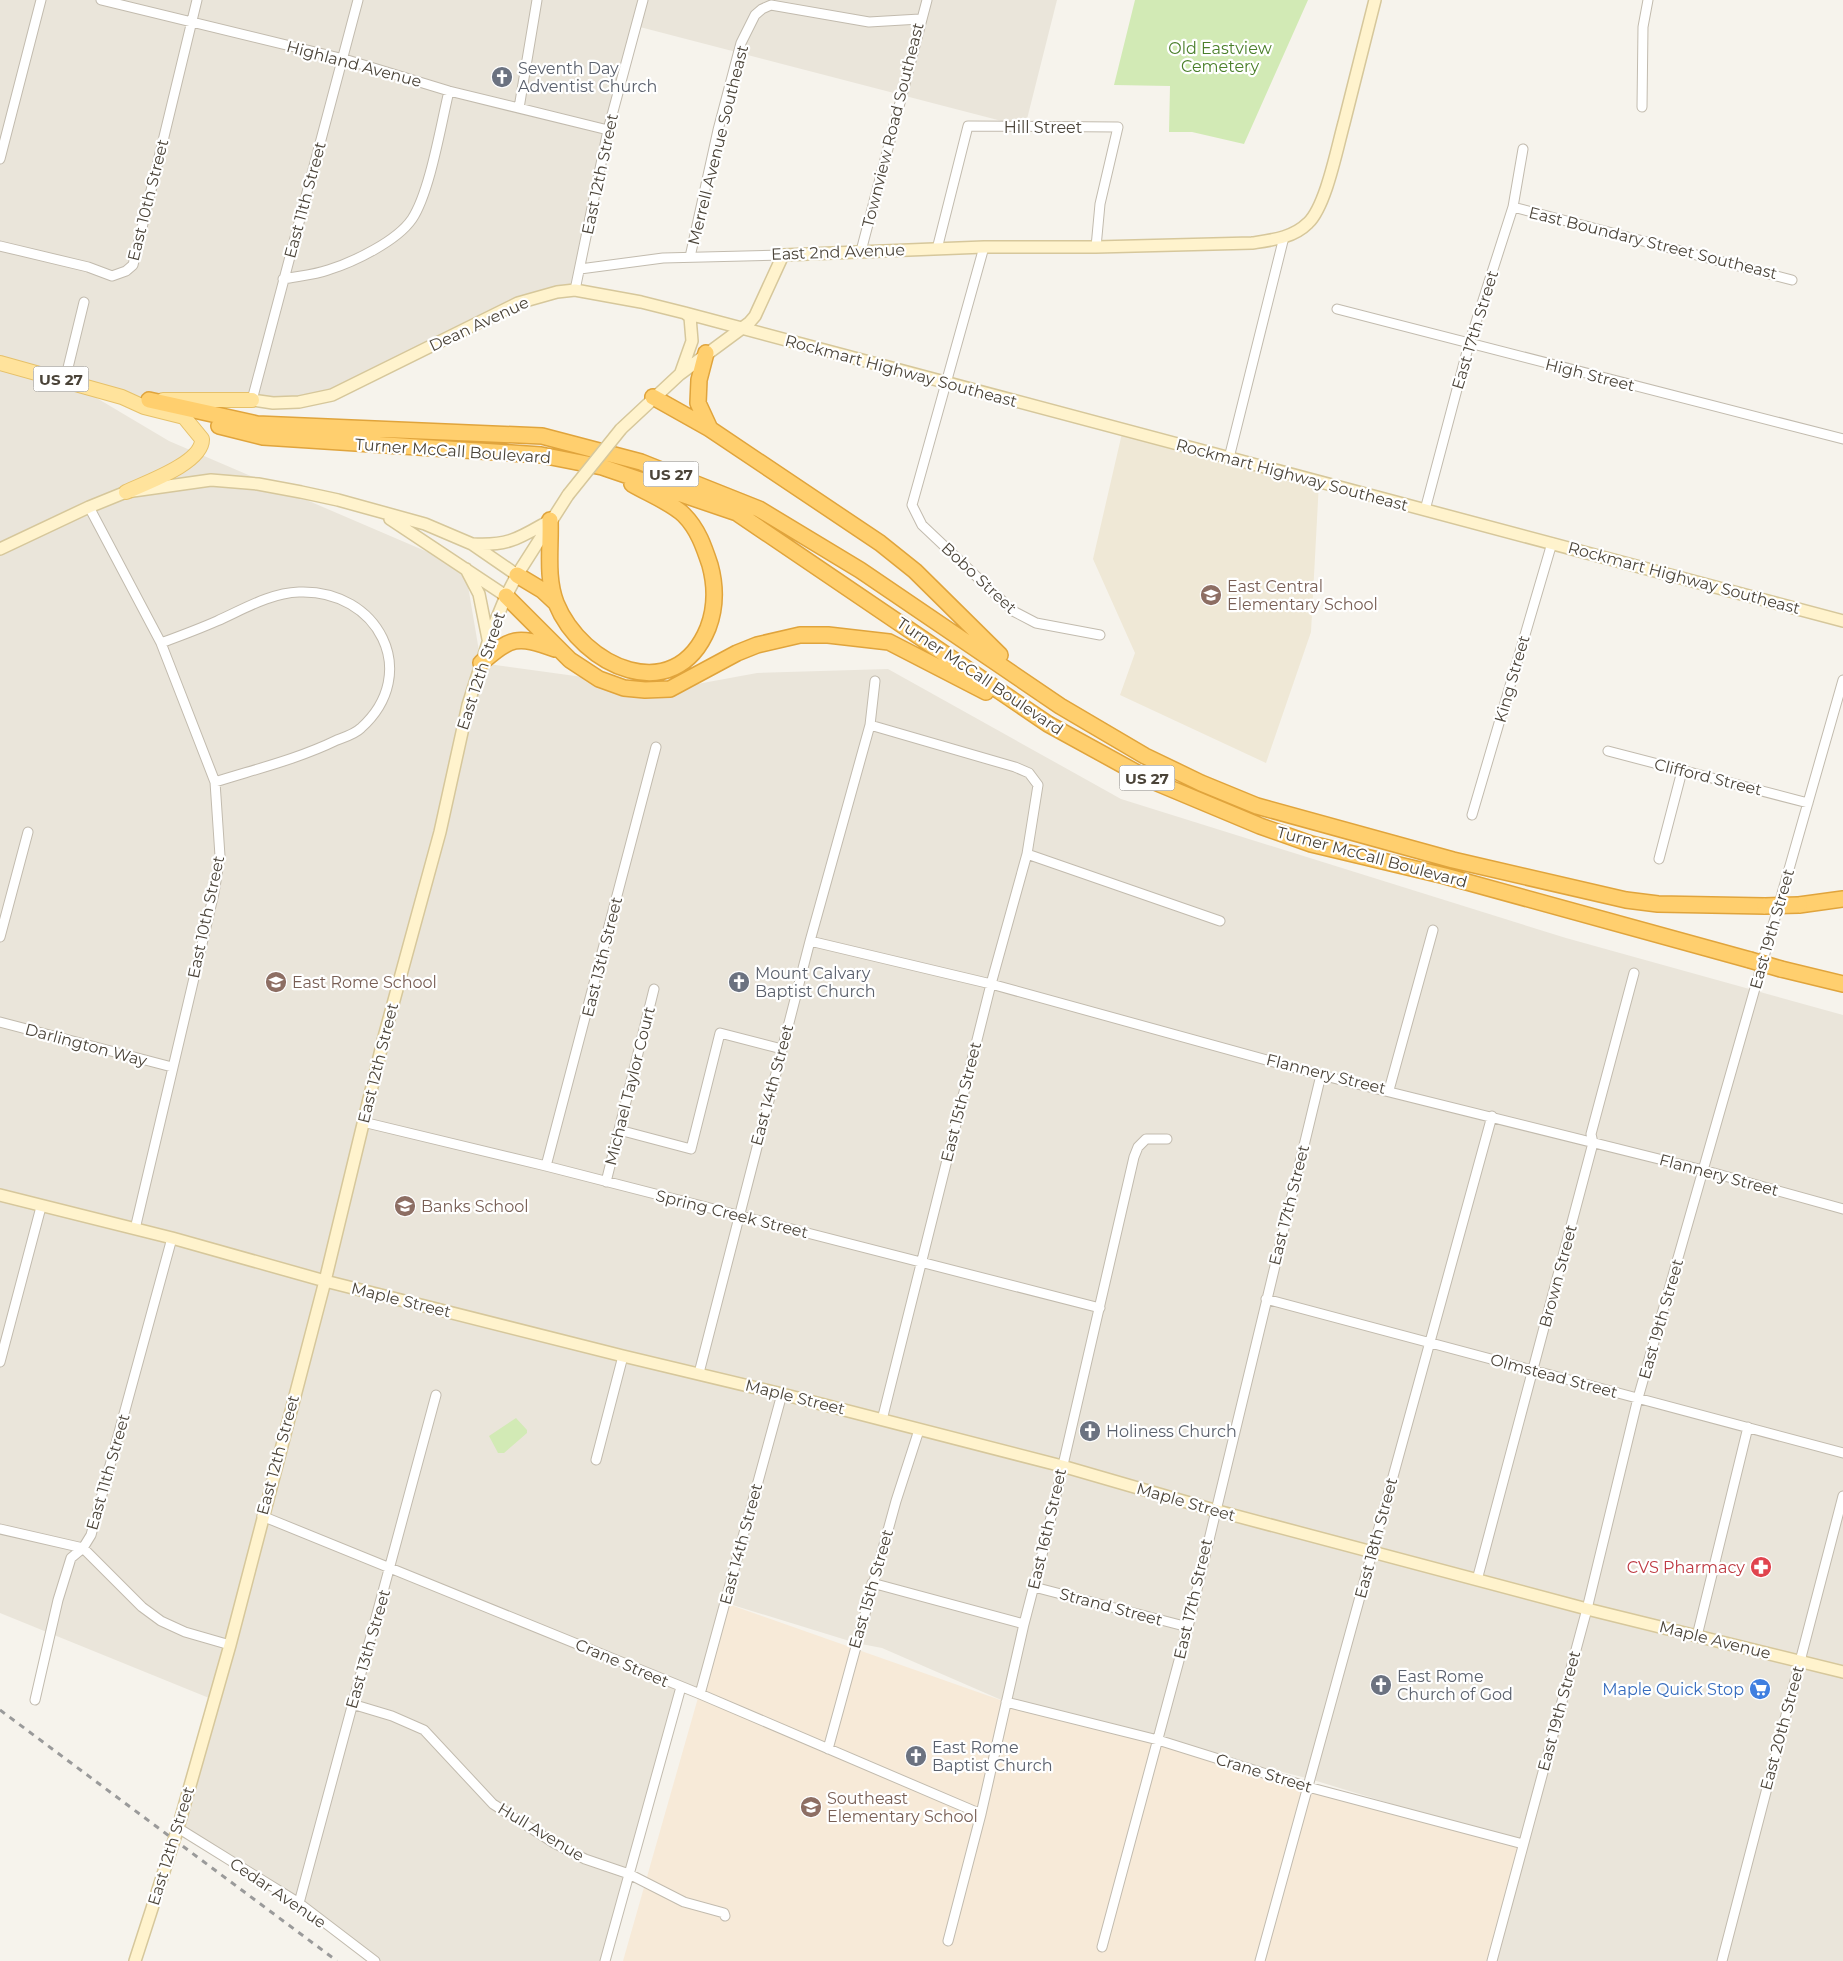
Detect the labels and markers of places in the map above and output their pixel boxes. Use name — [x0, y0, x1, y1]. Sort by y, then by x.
place label: Seventh Day Adventist Church — [518, 59, 657, 96]
church icon: Seventh Day Adventist Church — [490, 65, 514, 89]
place label: East Central Elementary School — [1227, 577, 1378, 614]
school or university icon: East Central Elementary School — [1199, 583, 1223, 607]
place label: Mount Calvary Baptist Church — [755, 964, 875, 1001]
school or university icon: East Rome School — [264, 970, 288, 994]
church icon: Mount Calvary Baptist Church — [727, 970, 751, 994]
place label: East Rome School — [292, 973, 437, 992]
school or university icon: Banks School — [393, 1194, 417, 1218]
place label: Banks School — [421, 1197, 529, 1216]
church icon: Holiness Church — [1078, 1419, 1102, 1443]
place label: Holiness Church — [1106, 1422, 1237, 1441]
pharmacy icon: CVS Pharmacy — [1749, 1555, 1773, 1579]
place label: CVS Pharmacy — [1627, 1558, 1745, 1577]
place label: East Rome Church of God — [1397, 1667, 1513, 1704]
church icon: East Rome Church of God — [1369, 1673, 1393, 1697]
supermarket icon: Maple Quick Stop — [1748, 1677, 1772, 1701]
place label: Maple Quick Stop — [1602, 1680, 1744, 1699]
place label: East Rome Baptist Church — [932, 1738, 1052, 1775]
church icon: East Rome Baptist Church — [904, 1744, 928, 1768]
place label: Southeast Elementary School — [827, 1789, 978, 1826]
school or university icon: Southeast Elementary School — [799, 1795, 823, 1819]

